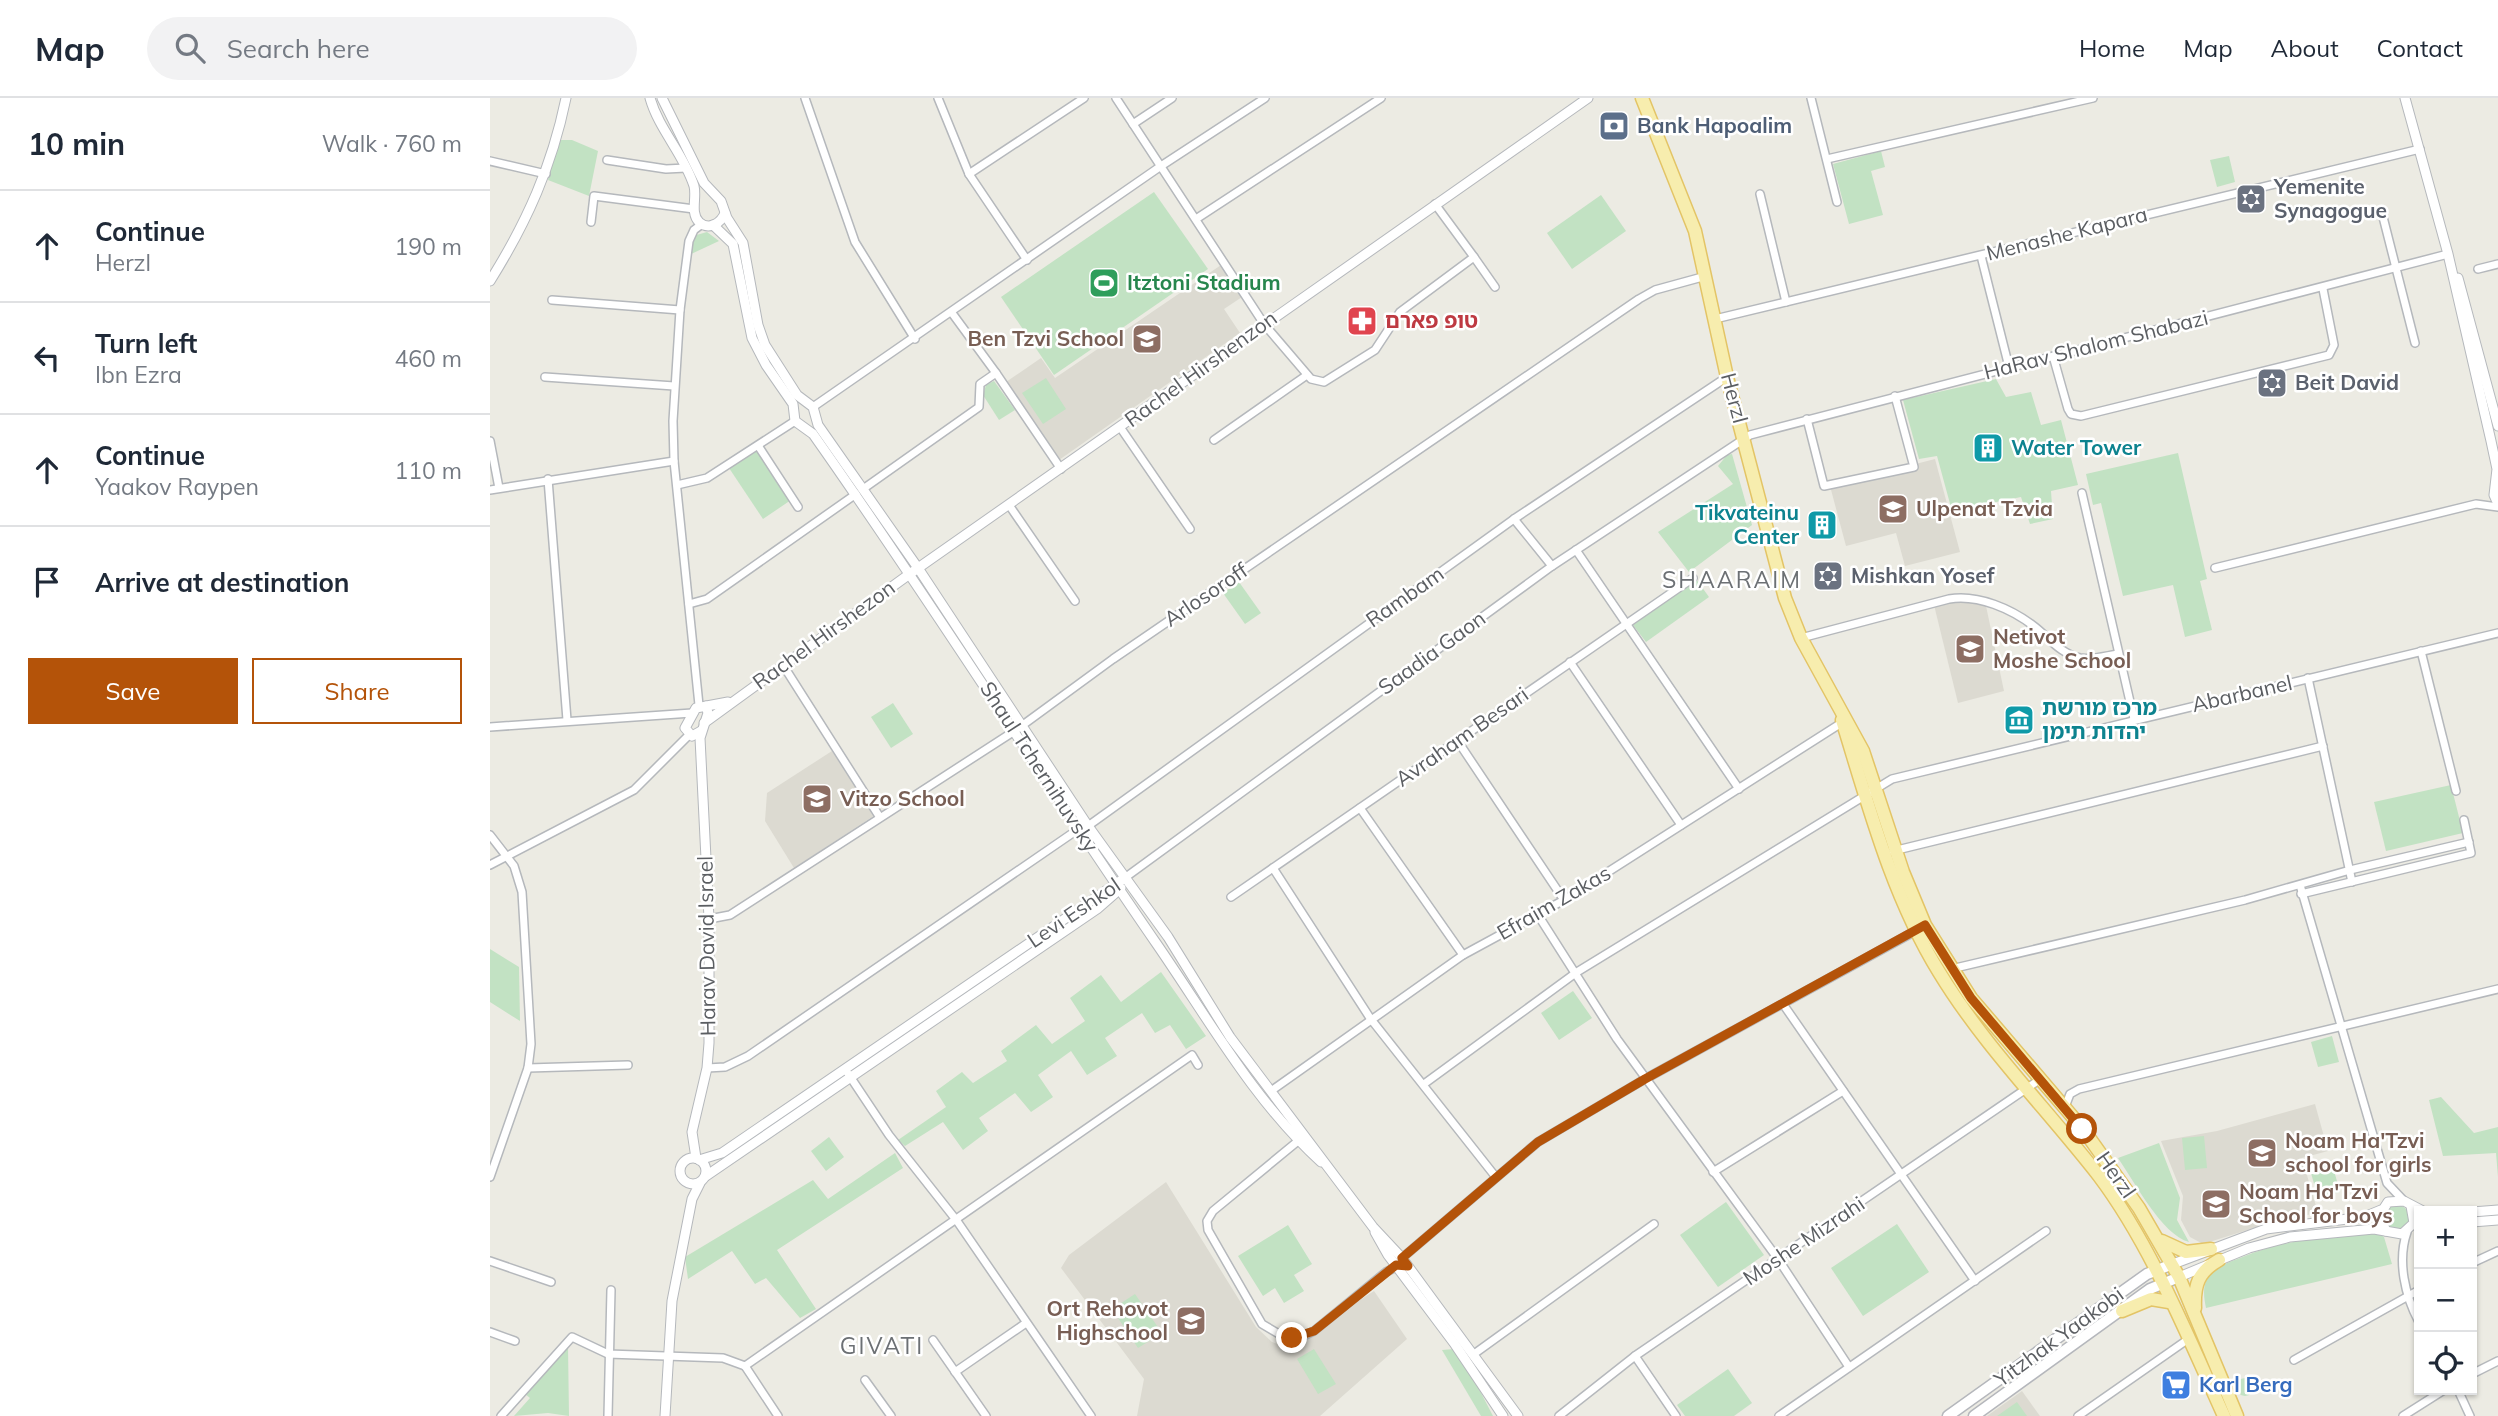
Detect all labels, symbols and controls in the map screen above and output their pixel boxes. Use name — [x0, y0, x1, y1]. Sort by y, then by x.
search box — [147, 17, 637, 80]
text: Map — [35, 28, 105, 69]
icon: search — [171, 29, 209, 67]
text: Search here — [227, 32, 370, 65]
text: Home — [2079, 33, 2145, 63]
text: Map — [2183, 33, 2233, 63]
text: About — [2271, 33, 2339, 63]
text: Contact — [2377, 33, 2463, 63]
bank icon: Bank Hapoalim — [1597, 109, 1631, 143]
place label: Bank Hapoalim — [1637, 112, 1792, 138]
text: 10 min — [28, 125, 125, 163]
text: Walk · 760 m — [322, 129, 462, 158]
place label: Yemenite Synagogue — [2273, 173, 2387, 223]
synagogue icon: Yemenite Synagogue — [2234, 182, 2268, 216]
street label: Menashe Kapara — [1983, 200, 2150, 266]
text: Continue — [95, 215, 205, 248]
icon: ahead — [28, 227, 66, 265]
text: 190 m — [394, 232, 462, 261]
text: Herzl — [95, 248, 151, 277]
sports icon: Itztoni Stadium — [1087, 266, 1121, 300]
place label: Itztoni Stadium — [1127, 269, 1281, 295]
street label: Rachel Hirshenzon — [1119, 304, 1282, 432]
pharmacy icon: טופ פארם — [1345, 304, 1379, 338]
street label: HaRav Shalom Shabazi — [1981, 304, 2211, 385]
place label: טופ פארם — [1385, 307, 1478, 333]
school or university icon: Ben Tzvi School — [1130, 322, 1164, 356]
place label: Ben Tzvi School — [968, 325, 1124, 351]
text: Turn left — [95, 327, 197, 360]
icon: left — [28, 339, 66, 377]
text: 460 m — [394, 344, 462, 373]
text: Ibn Ezra — [95, 360, 182, 389]
synagogue icon: Beit David — [2255, 366, 2289, 400]
place label: Beit David — [2295, 369, 2399, 395]
street label: Herzl — [1716, 370, 1754, 426]
building icon: Water Tower — [1971, 431, 2005, 465]
place label: Water Tower — [2011, 434, 2142, 460]
text: Continue — [95, 439, 205, 472]
icon: ahead — [28, 451, 66, 489]
text: 110 m — [394, 456, 462, 485]
text: Yaakov Raypen — [95, 472, 259, 501]
school or university icon: Ulpenat Tzvia — [1876, 492, 1910, 526]
place label: Ulpenat Tzvia — [1916, 495, 2053, 521]
place label: Tikvateinu Center — [1695, 499, 1800, 549]
building icon: Tikvateinu Center — [1805, 508, 1839, 542]
street label: Arlosoroff — [1159, 556, 1253, 632]
synagogue icon: Mishkan Yosef — [1811, 559, 1845, 593]
street label: Rambam — [1360, 560, 1448, 632]
place label: Mishkan Yosef — [1851, 562, 1996, 588]
icon: arrive — [28, 563, 66, 601]
district label: SHAARAIM — [1662, 565, 1802, 594]
text: Arrive at destination — [95, 566, 350, 599]
street label: Rachel Hirshezon — [747, 574, 900, 694]
street label: Saadia Gaon — [1373, 605, 1490, 700]
place label: Netivot Moshe School — [1993, 623, 2131, 673]
school or university icon: Netivot Moshe School — [1953, 632, 1987, 666]
button: Save — [28, 658, 238, 724]
button: Share — [252, 658, 462, 724]
street label: Abarbanel — [2189, 669, 2294, 717]
street label: Shaul Tchernihuvsky — [975, 676, 1105, 857]
street label: Avraham Besari — [1390, 681, 1533, 792]
place label: מרכז מורשת יהדות תימן — [2042, 694, 2157, 744]
museum icon: מרכז מורשת יהדות תימן — [2002, 703, 2036, 737]
school or university icon: Vitzo School — [800, 782, 834, 816]
place label: Vitzo School — [839, 785, 965, 811]
street label: Harav David Israel — [691, 856, 721, 1036]
street label: Efraim Zakas — [1492, 859, 1615, 945]
street label: Levi Eshkol — [1022, 872, 1125, 953]
route start — [2066, 1113, 2097, 1144]
place label: Noam Ha'Tzvi school for girls — [2285, 1127, 2432, 1177]
school or university icon: Noam Ha'Tzvi school for girls — [2245, 1136, 2279, 1170]
street label: Herzl — [2092, 1146, 2142, 1203]
place label: Noam Ha'Tzvi School for boys — [2239, 1178, 2393, 1228]
school or university icon: Noam Ha'Tzvi School for boys — [2199, 1187, 2233, 1221]
street label: Moshe Mizrahi — [1738, 1190, 1869, 1290]
map controls — [2414, 1206, 2477, 1395]
button: + — [2414, 1206, 2477, 1269]
button: − — [2414, 1269, 2477, 1332]
street label: Yitzhak Yaakobi — [1988, 1281, 2128, 1392]
place label: Ort Rehovot Highschool — [1047, 1295, 1168, 1345]
school or university icon: Ort Rehovot Highschool — [1174, 1304, 1208, 1338]
route end — [1276, 1322, 1307, 1353]
district label: GIVATI — [840, 1331, 924, 1360]
button: locate — [2414, 1332, 2477, 1395]
supermarket icon: Karl Berg — [2159, 1368, 2193, 1402]
place label: Karl Berg — [2199, 1371, 2293, 1397]

